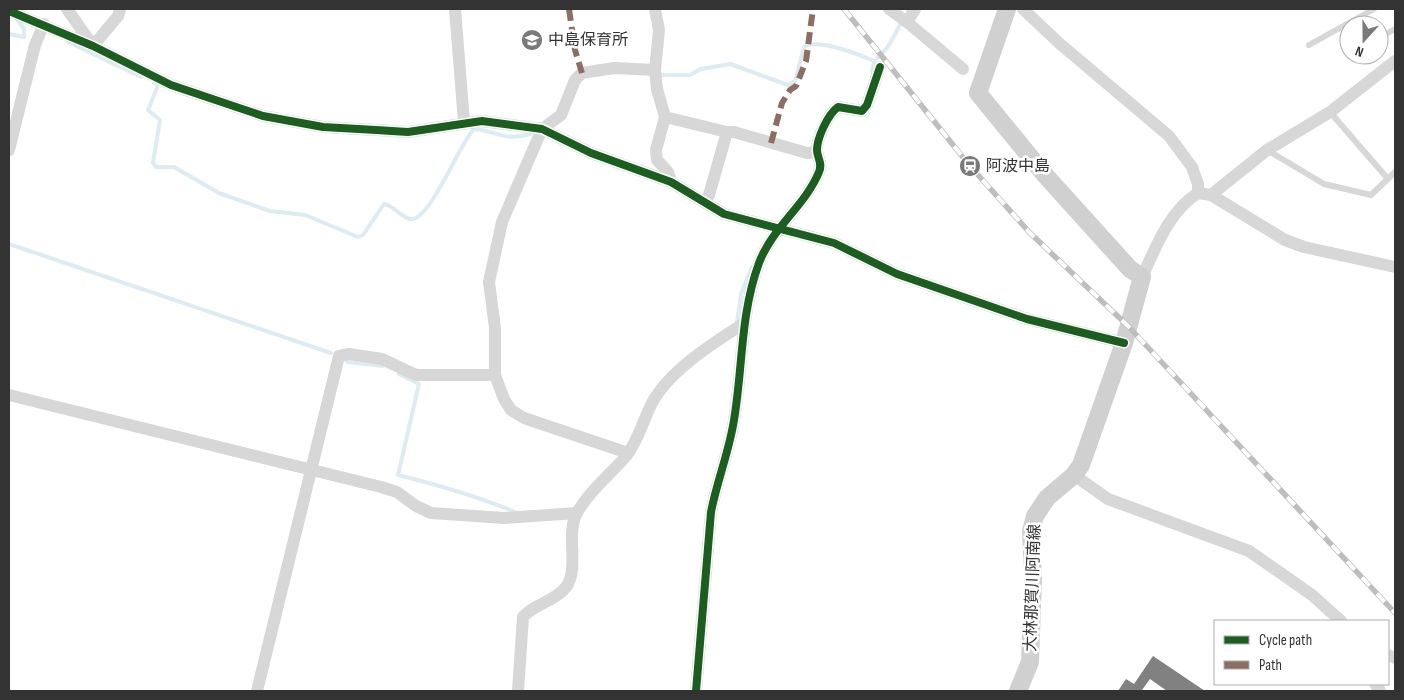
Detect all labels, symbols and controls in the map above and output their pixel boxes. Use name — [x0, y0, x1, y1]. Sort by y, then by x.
north arrow — [1339, 15, 1389, 65]
school or university icon: 中島保育所 — [520, 28, 544, 52]
place label: 中島保育所 — [548, 31, 628, 50]
text: N — [1353, 42, 1366, 61]
station icon: 阿波中島 — [958, 154, 982, 178]
place label: 阿波中島 — [986, 157, 1050, 176]
street label: 大林那賀川阿南線 — [1021, 524, 1045, 652]
legend — [1214, 620, 1389, 685]
text: Cycle path — [1259, 631, 1312, 650]
text: Path — [1259, 656, 1282, 675]

